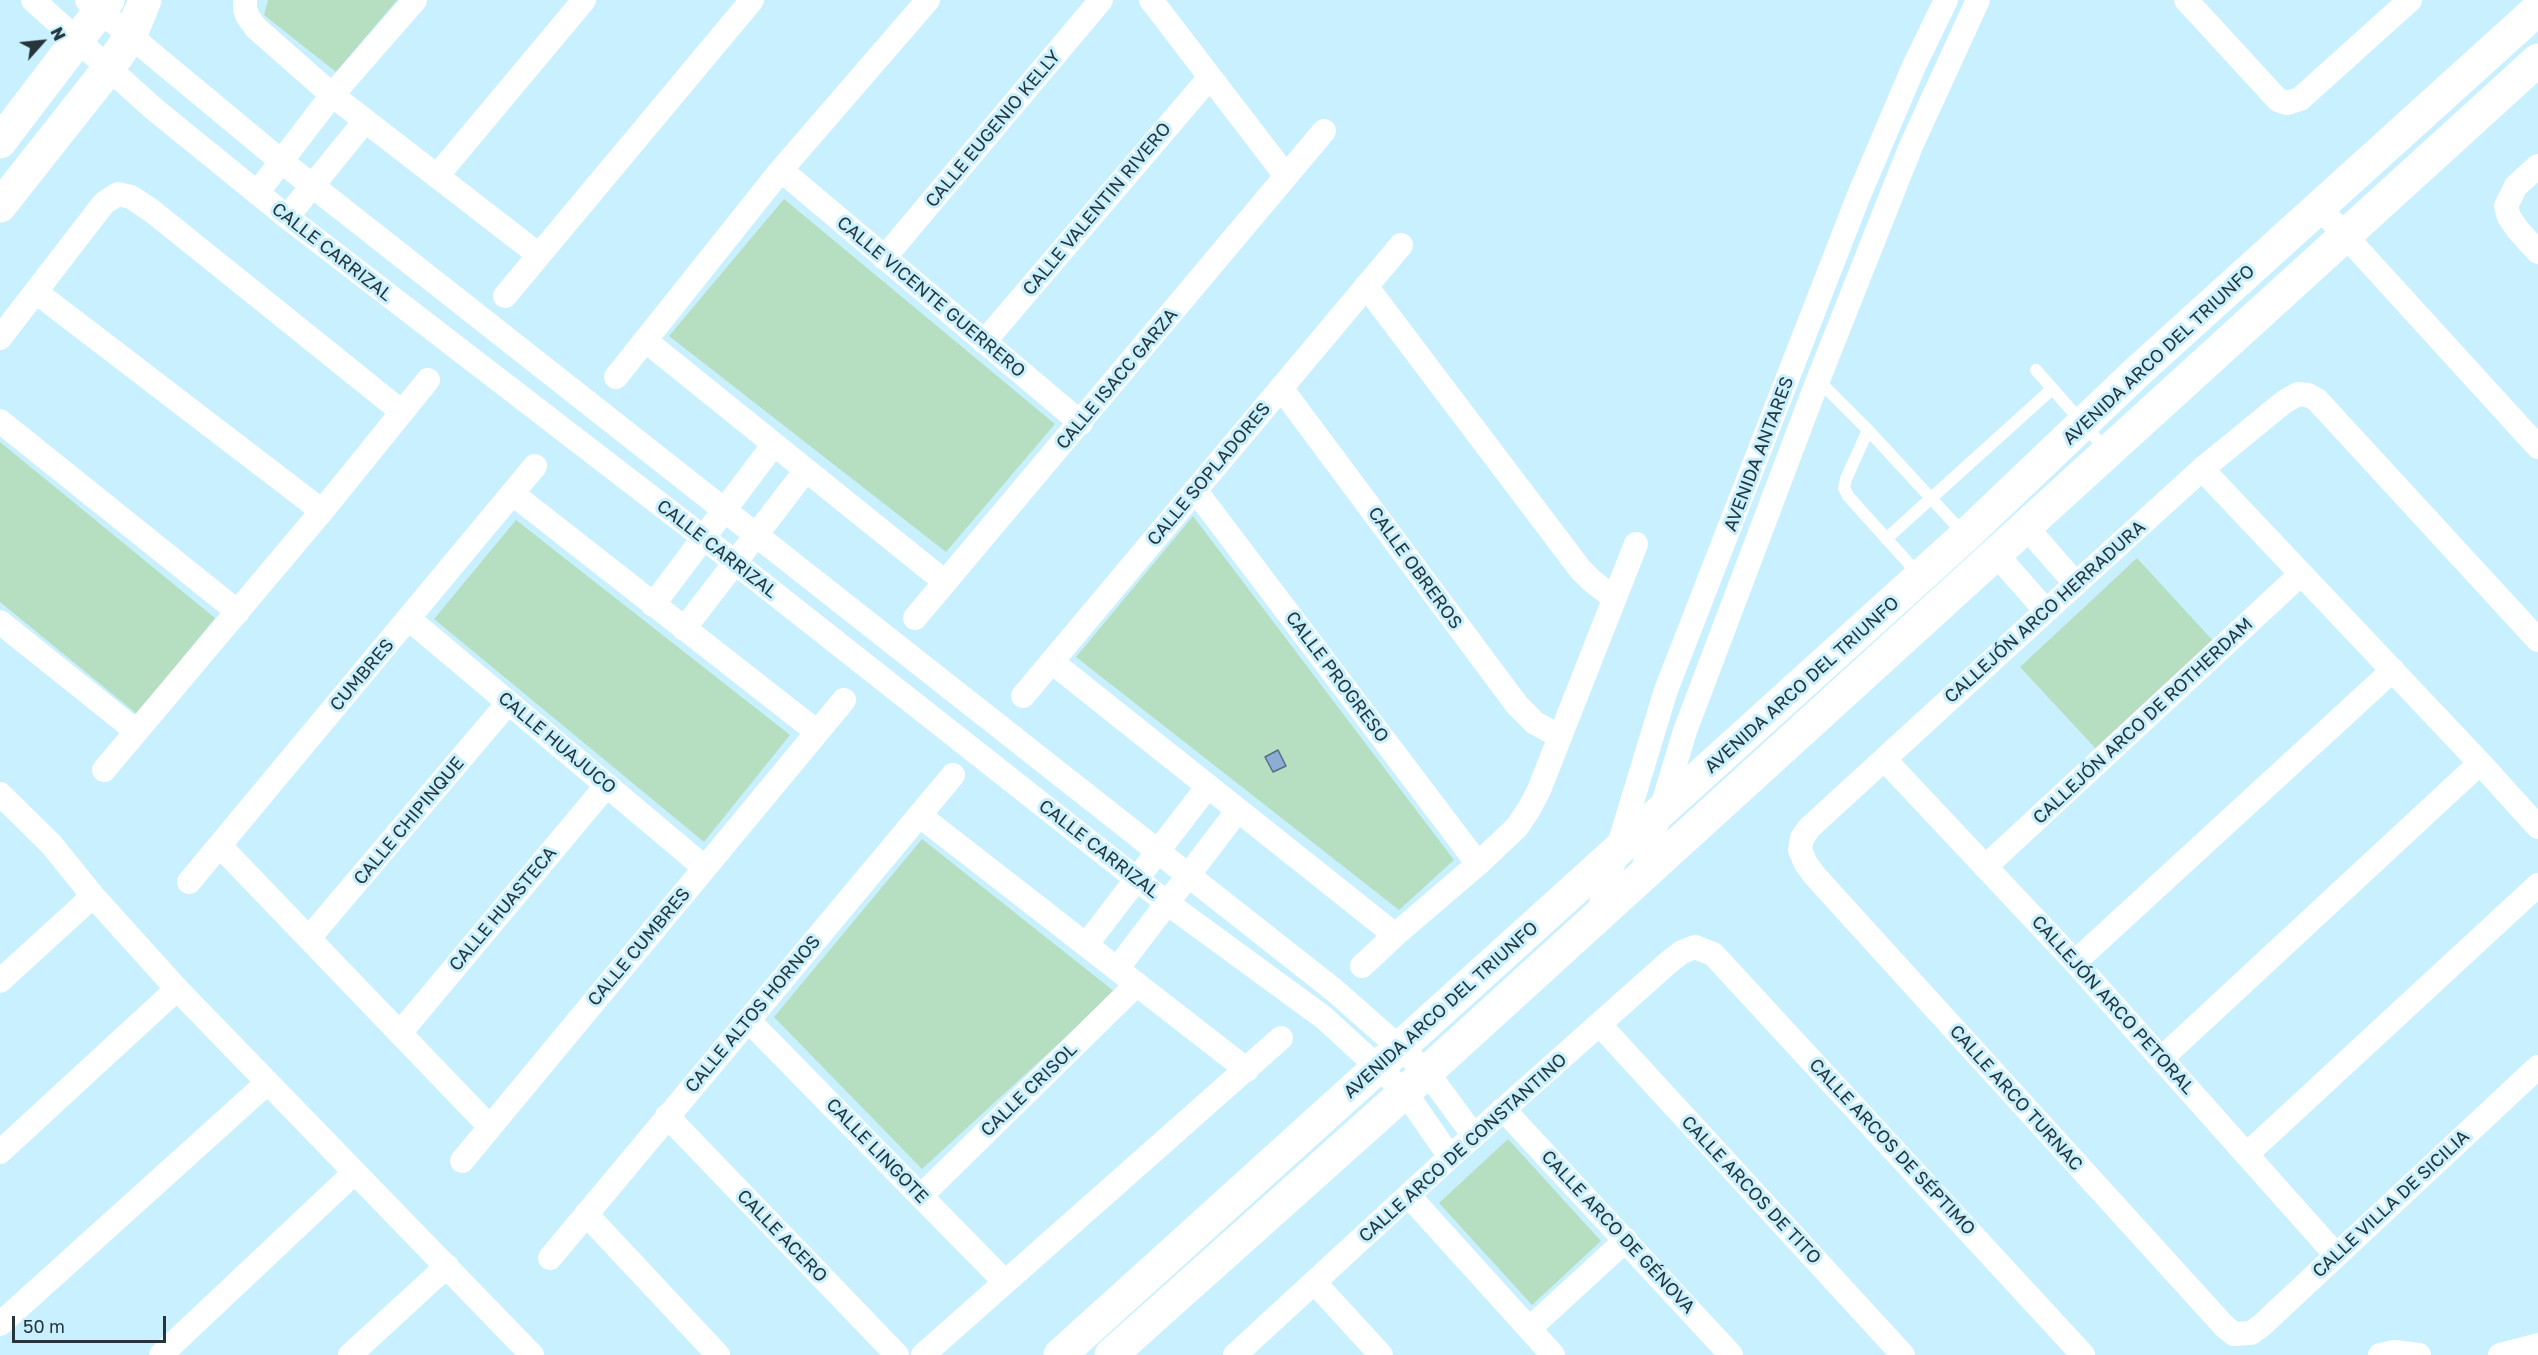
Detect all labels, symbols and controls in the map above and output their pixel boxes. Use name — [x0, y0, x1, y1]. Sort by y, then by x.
north arrow — [12, 12, 72, 72]
text: N — [46, 24, 70, 44]
street label: CALLE EUGENIO KELLY — [921, 46, 1065, 212]
street label: CALLE VALENTIN RIVERO — [1018, 118, 1176, 300]
street label: CALLE CARRIZAL — [267, 198, 397, 306]
street label: CALLE VICENTE GUERRERO — [833, 212, 1029, 382]
street label: AVENIDA ARCO DEL TRIUNFO — [2059, 260, 2259, 450]
street label: CALLE ISACC GARZA — [1052, 304, 1182, 454]
street label: AVENIDA ANTARES — [1720, 374, 1798, 534]
street label: CALLE SOPLADORES — [1143, 398, 1275, 550]
street label: CALLE CARRIZAL — [652, 495, 782, 603]
street label: CALLE OBREROS — [1363, 503, 1467, 633]
street label: CALLEJÓN ARCO HERRADURA — [1940, 516, 2150, 708]
street label: AVENIDA ARCO DEL TRIUNFO — [1700, 592, 1904, 778]
street label: CALLE PROGRESO — [1281, 607, 1393, 747]
street label: CALLEJÓN ARCO DE ROTHERDAM — [2029, 613, 2257, 829]
street label: CUMBRES — [326, 634, 398, 716]
street label: CALLE HUAJUCO — [494, 687, 620, 799]
street label: CALLE CHIPINQUE — [349, 753, 469, 889]
street label: CALLE CARRIZAL — [1034, 795, 1164, 903]
street label: CALLE HUASTECA — [445, 843, 561, 975]
street label: CALLE CUMBRES — [583, 884, 695, 1010]
street label: CALLEJÓN ARCO PETORAL — [2027, 911, 2199, 1099]
street label: AVENIDA ARCO DEL TRIUNFO — [1339, 917, 1543, 1103]
street label: CALLE ALTOS HORNOS — [681, 931, 825, 1097]
street label: CALLE ARCO TURNAC — [1945, 1021, 2087, 1175]
street label: CALLE CRISOL — [976, 1039, 1082, 1141]
street label: CALLE ARCO DE CONSTANTINO — [1355, 1049, 1571, 1247]
street label: CALLE ARCOS DE SÉPTIMO — [1804, 1054, 1980, 1240]
street label: CALLE LINGOTE — [822, 1094, 932, 1208]
street label: CALLE ARCOS DE TITO — [1677, 1111, 1825, 1269]
street label: CALLE VILLA DE SICILIA — [2308, 1126, 2474, 1282]
street label: CALLE ARCO DE GÉNOVA — [1537, 1146, 1699, 1318]
street label: CALLE ACERO — [732, 1185, 832, 1287]
scale bar — [15, 1304, 170, 1342]
text: 50 m — [23, 1315, 65, 1337]

